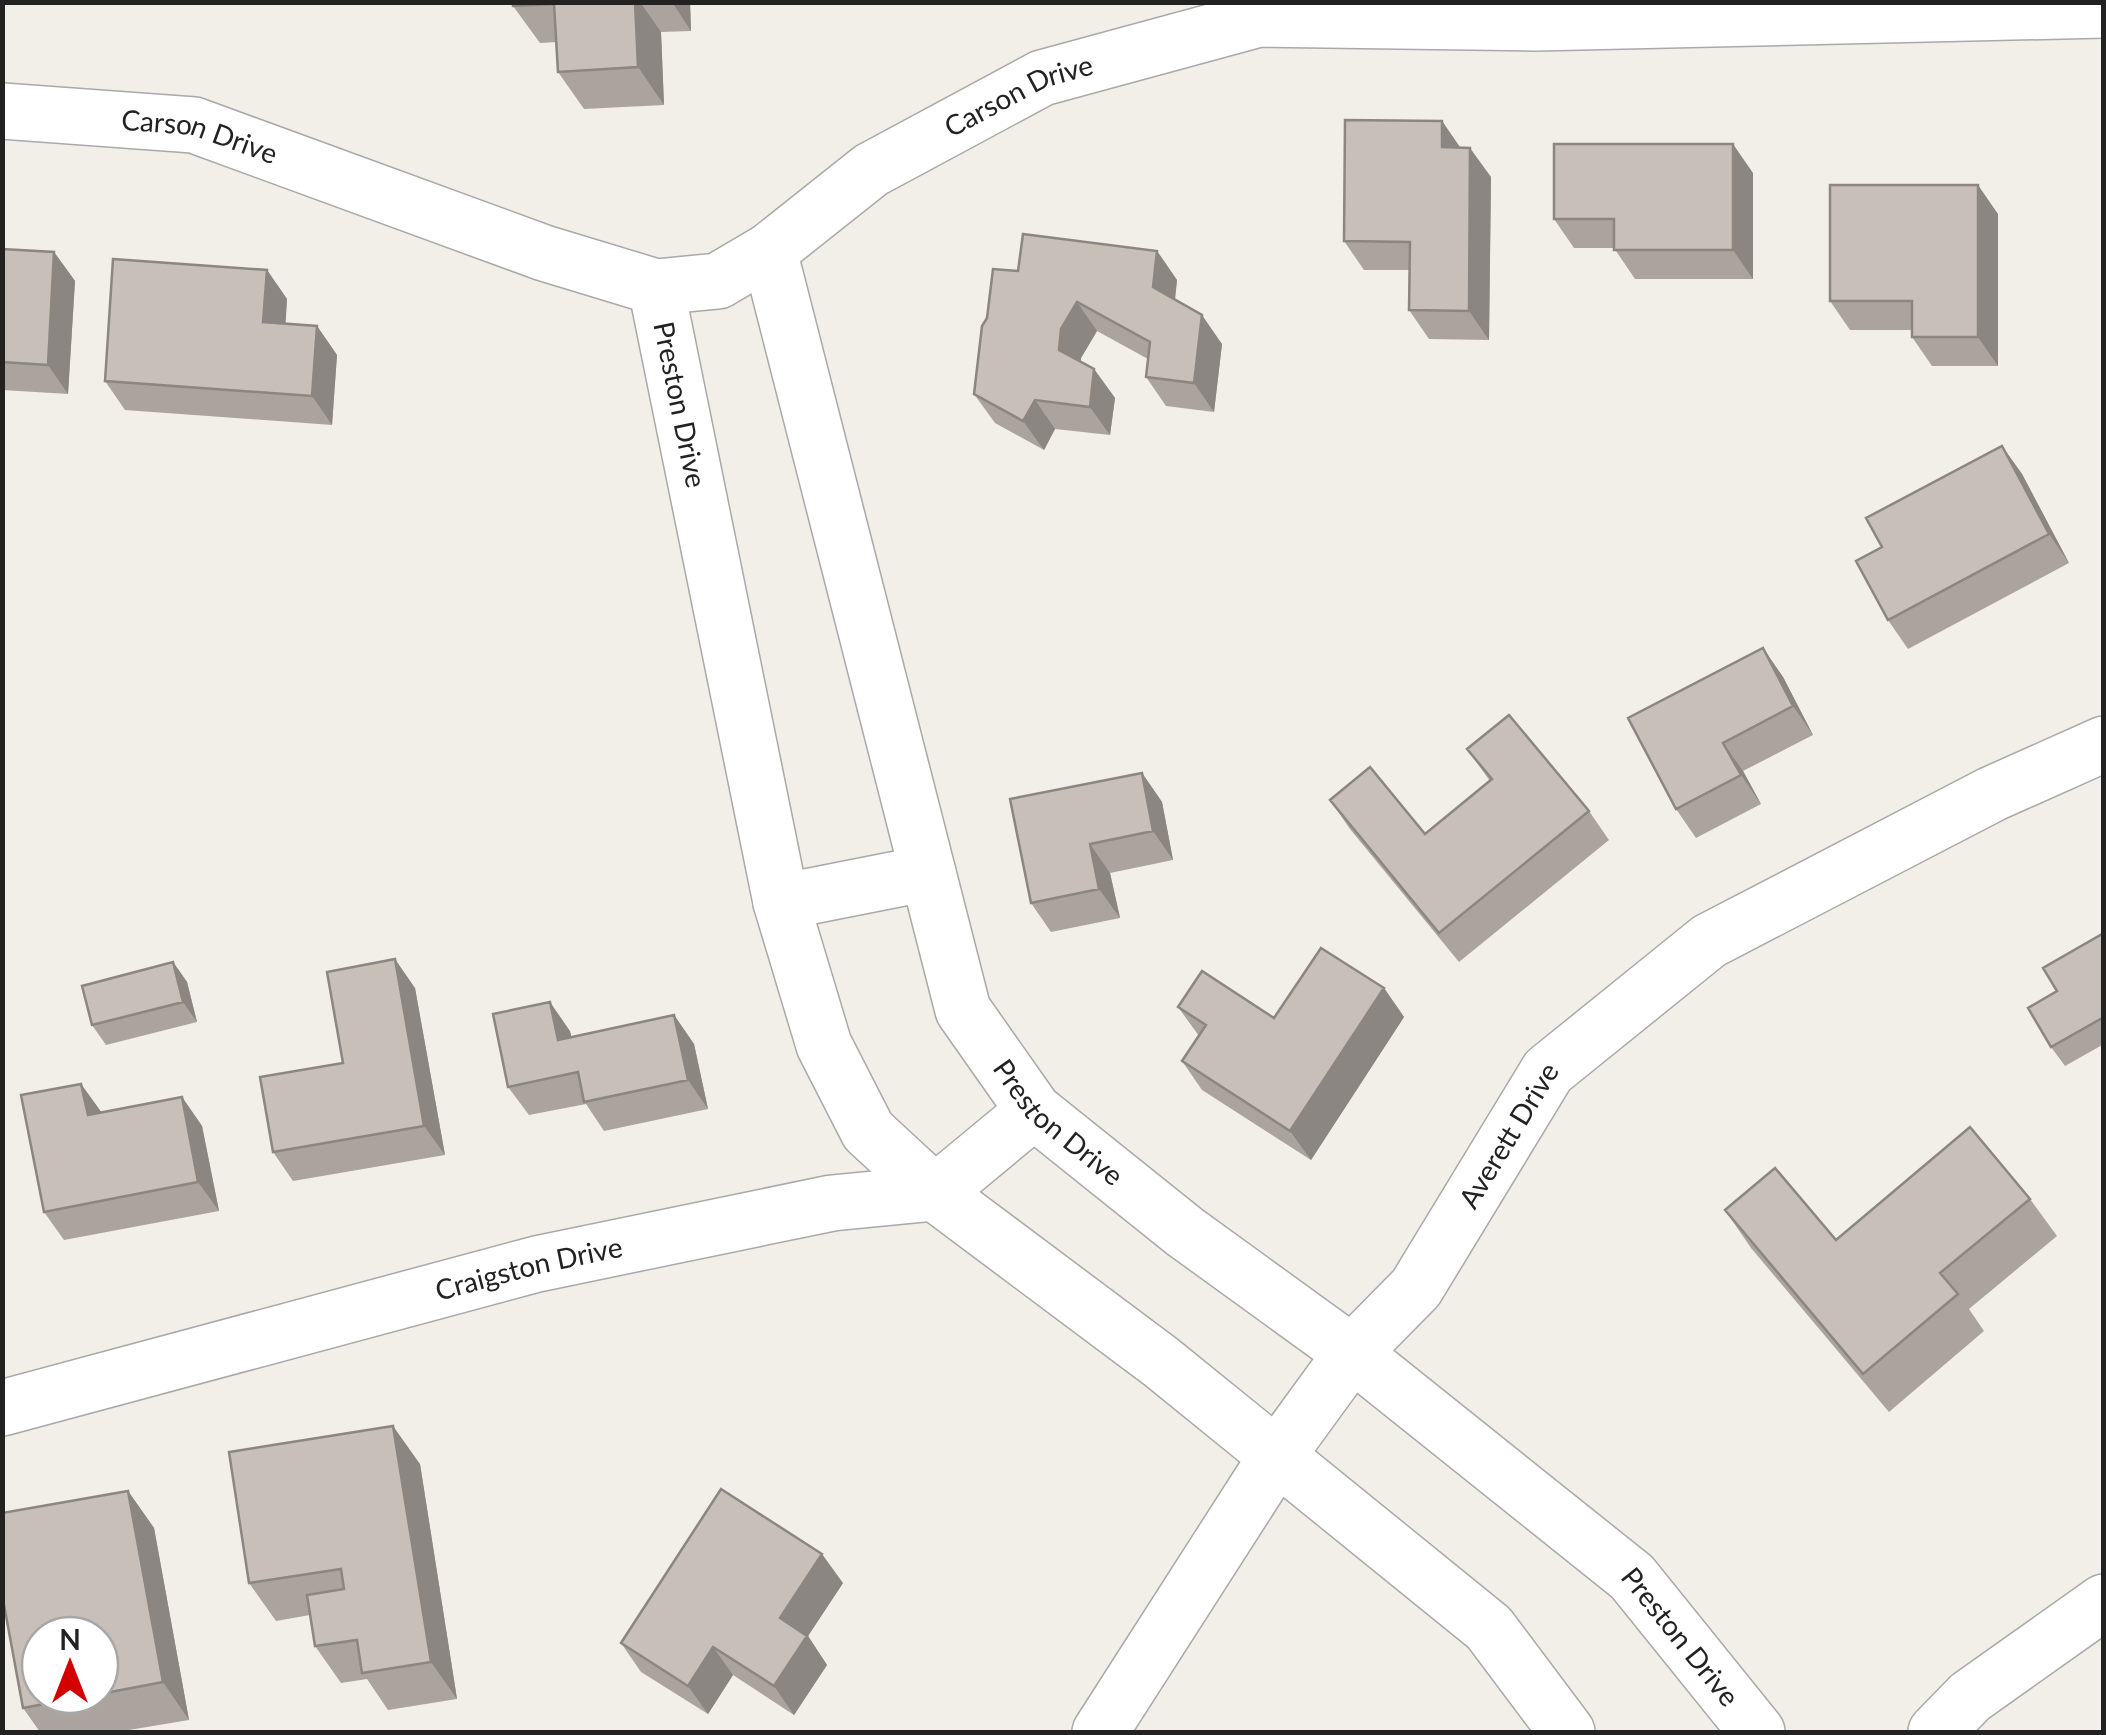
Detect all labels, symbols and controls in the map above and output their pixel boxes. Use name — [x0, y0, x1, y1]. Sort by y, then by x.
street label: Carson Drive — [938, 47, 1096, 143]
street label: Carson Drive — [120, 102, 283, 170]
street label: Preston Drive — [647, 318, 714, 490]
street label: Preston Drive — [987, 1052, 1131, 1192]
street label: Averett Drive — [1451, 1056, 1565, 1214]
street label: Craigston Drive — [431, 1229, 625, 1307]
street label: Preston Drive — [1615, 1560, 1747, 1712]
north arrow — [20, 1615, 120, 1715]
text: N — [59, 1622, 81, 1656]

